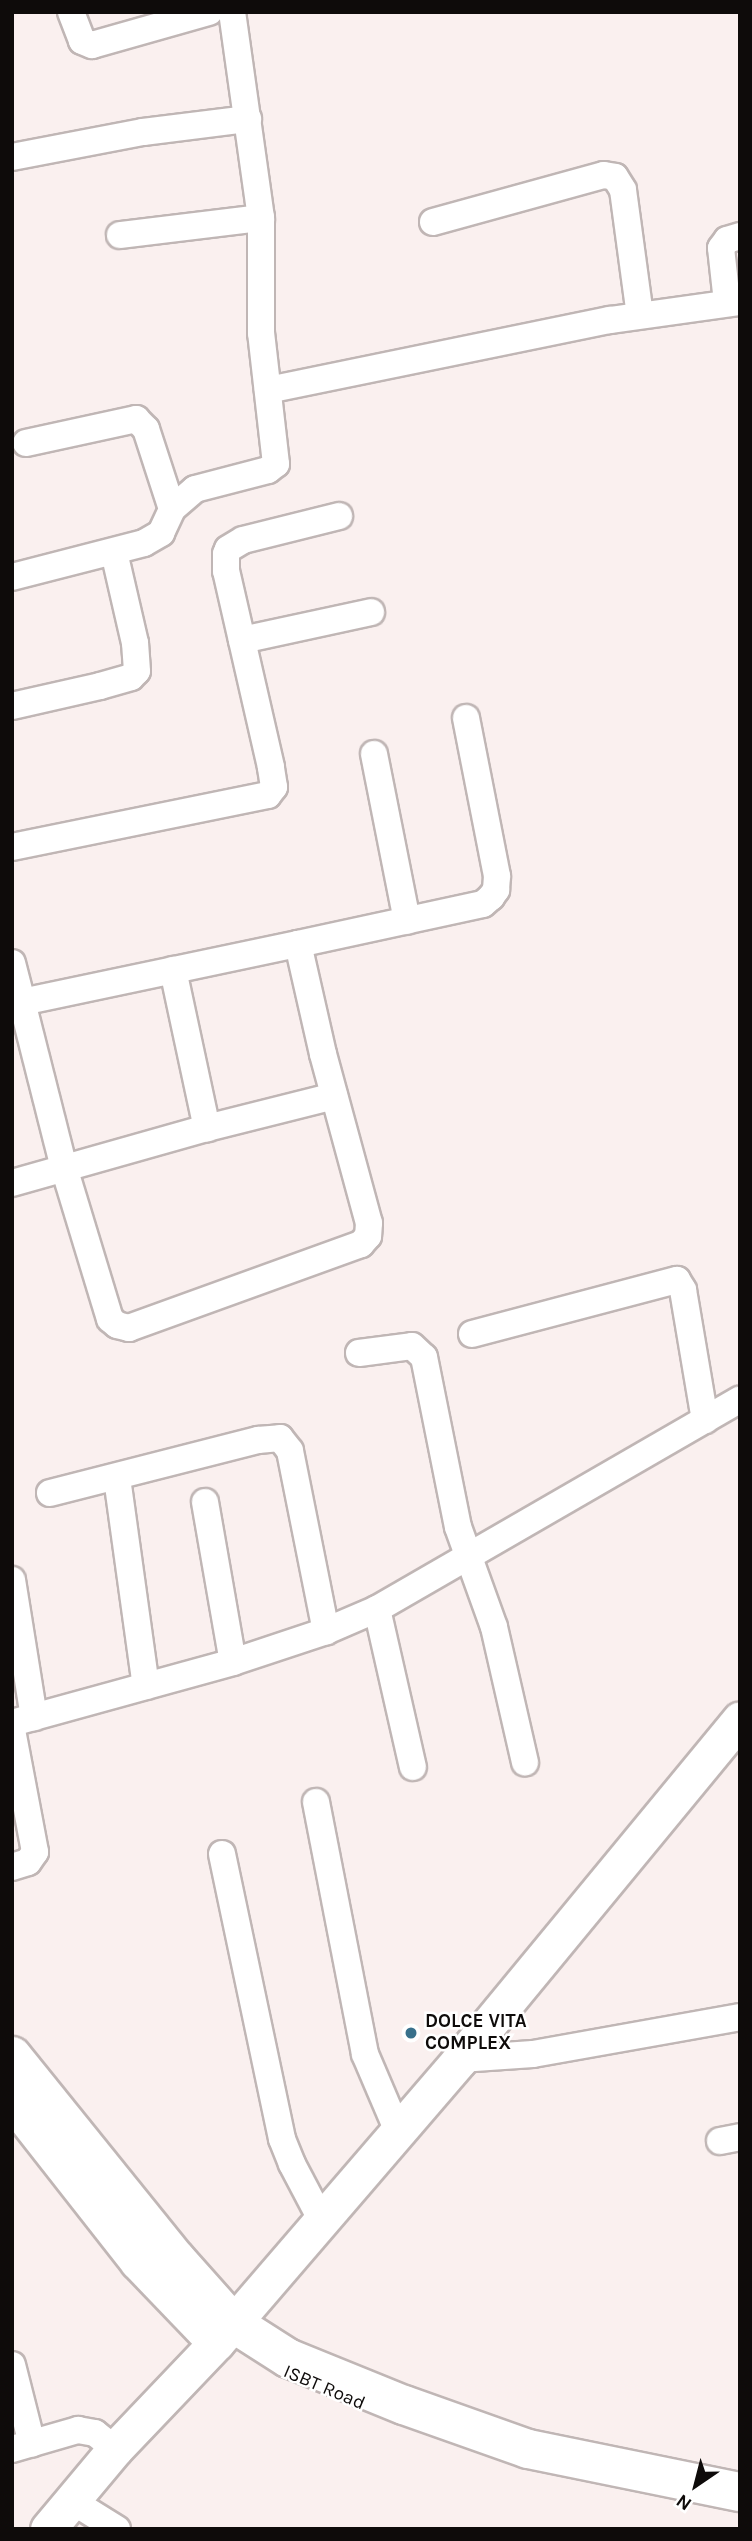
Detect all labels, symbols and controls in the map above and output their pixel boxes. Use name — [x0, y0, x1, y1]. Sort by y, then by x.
place label: DOLCE VITA COMPLEX — [425, 2011, 527, 2055]
marker: DOLCE VITA COMPLEX — [403, 2025, 419, 2041]
street label: ISBT Road — [280, 2361, 368, 2415]
north arrow — [661, 2450, 731, 2520]
text: N — [672, 2489, 696, 2515]

